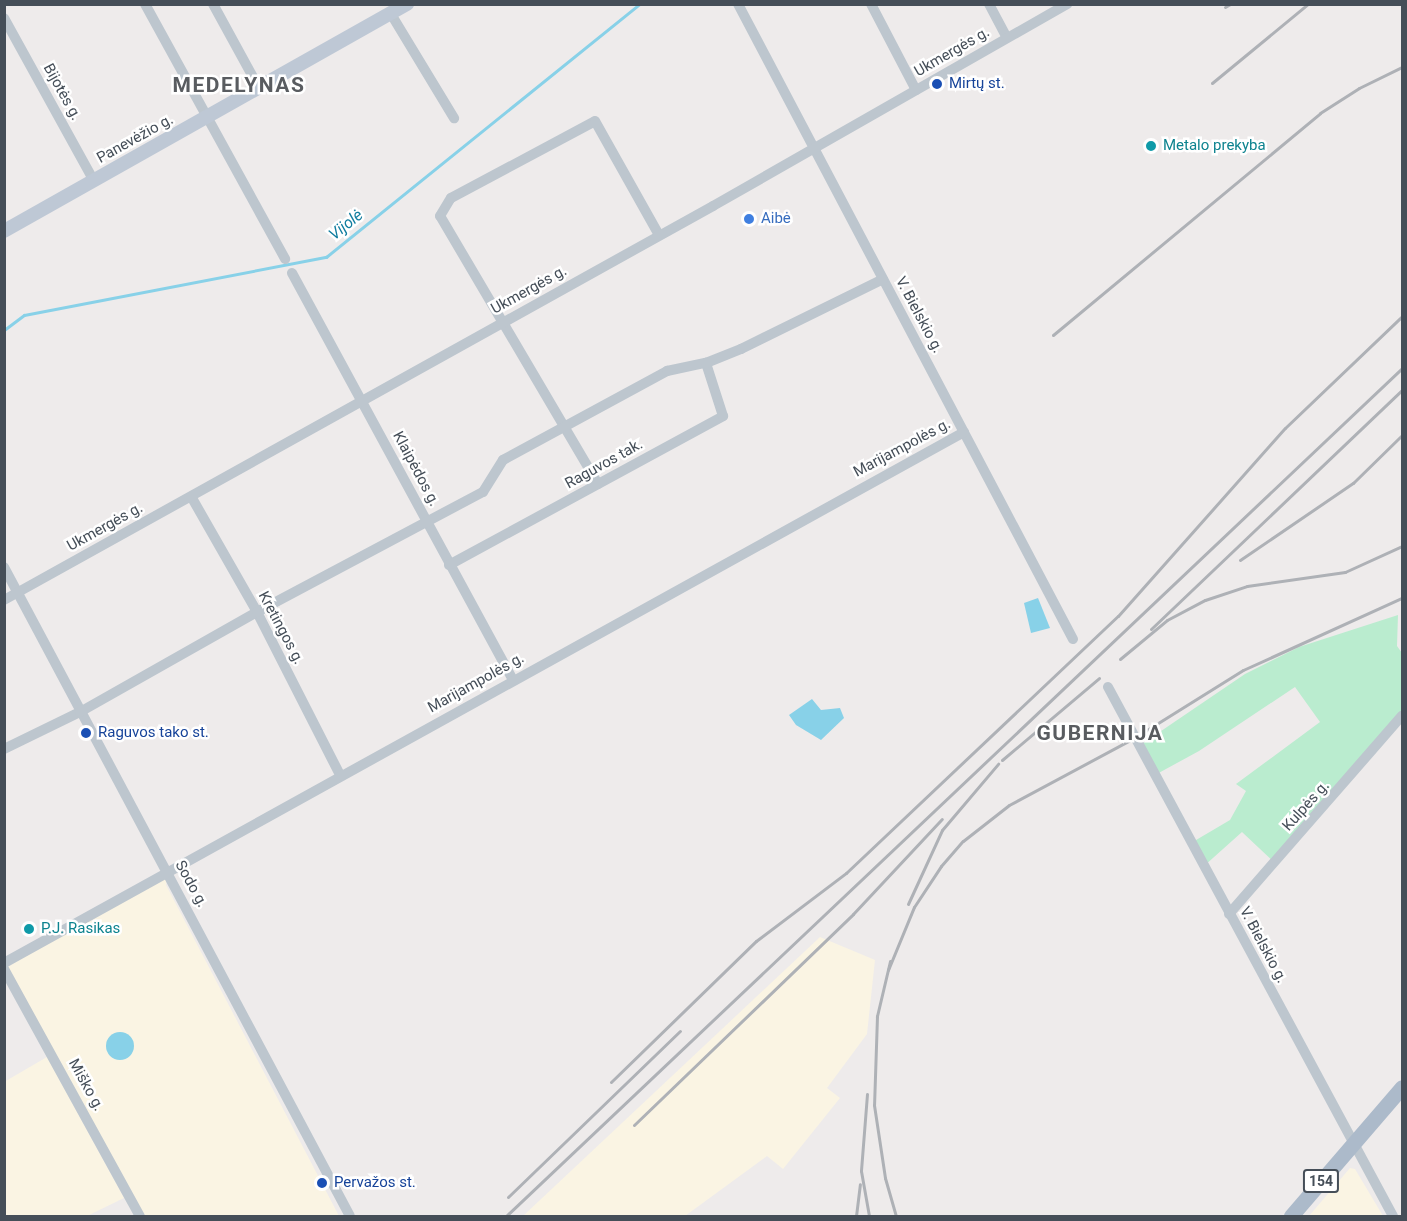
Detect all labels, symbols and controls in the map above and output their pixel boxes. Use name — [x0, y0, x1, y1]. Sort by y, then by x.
street label: Ukmergės g. — [911, 23, 993, 81]
street label: Bijotės g. — [39, 61, 85, 123]
district label: MEDELYNAS — [173, 72, 305, 98]
place label: Mirtų st. — [949, 75, 1005, 93]
marker: Mirtų st. — [930, 77, 944, 91]
street label: Panevėžio g. — [94, 111, 176, 167]
place label: Metalo prekyba — [1163, 137, 1266, 155]
marker: Metalo prekyba — [1144, 139, 1158, 153]
water label: Vijolė — [325, 206, 367, 244]
place label: Aibė — [761, 210, 791, 228]
marker: Aibė — [742, 212, 756, 226]
street label: Ukmergės g. — [488, 262, 570, 318]
street label: V. Bielskio g. — [891, 274, 947, 356]
street label: Marijampolės g. — [850, 415, 954, 481]
street label: Klaipėdos g. — [389, 429, 443, 509]
street label: Raguvos tak. — [562, 435, 646, 493]
street label: Ukmergės g. — [64, 499, 146, 555]
street label: Kretingos g. — [254, 588, 308, 668]
street label: Marijampolės g. — [425, 649, 527, 717]
district label: GUBERNIJA — [1037, 720, 1163, 746]
place label: Raguvos tako st. — [98, 724, 209, 742]
marker: Raguvos tako st. — [79, 726, 93, 740]
street label: Kulpės g. — [1279, 777, 1333, 835]
street label: Sodo g. — [171, 858, 211, 910]
street label: V. Bielskio g. — [1235, 904, 1291, 986]
place label: P.J. Rasikas — [41, 920, 120, 938]
marker: P.J. Rasikas — [22, 922, 36, 936]
street label: Miško g. — [64, 1056, 108, 1114]
road number: 154 — [1302, 1170, 1340, 1192]
place label: Pervažos st. — [334, 1174, 416, 1192]
marker: Pervažos st. — [315, 1176, 329, 1190]

